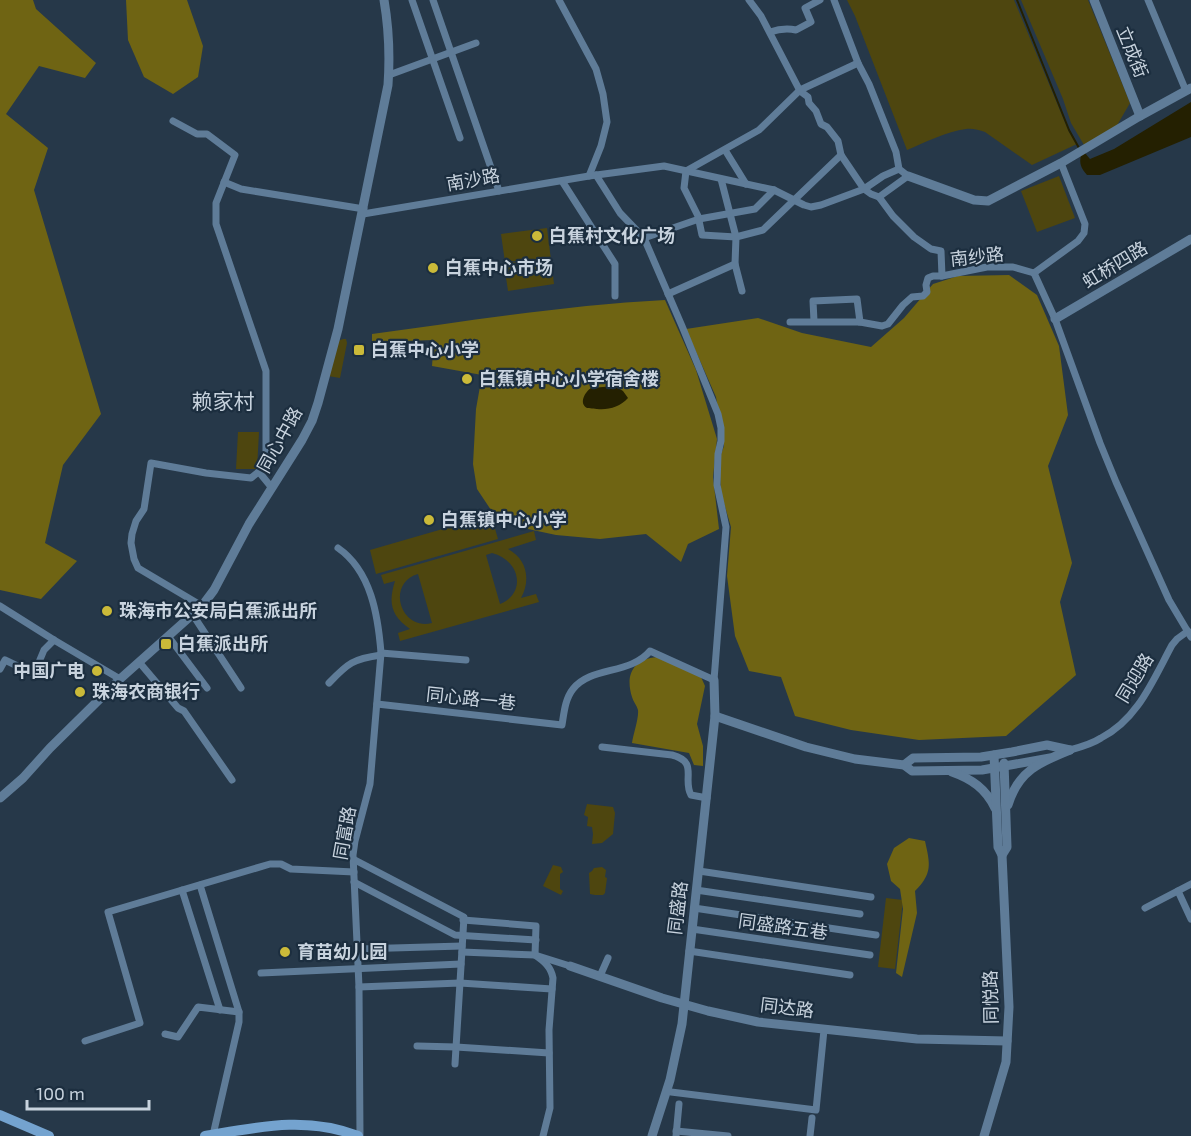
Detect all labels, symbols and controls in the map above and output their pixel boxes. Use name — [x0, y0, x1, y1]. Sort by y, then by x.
street label: 立成街 — [1113, 22, 1153, 81]
street label: 南沙路 — [444, 163, 501, 195]
place label: 白蕉村文化广场 — [549, 224, 675, 246]
marker: 白蕉村文化广场 — [530, 229, 544, 243]
street label: 虹桥四路 — [1078, 236, 1151, 292]
street label: 南纱路 — [949, 242, 1005, 270]
place label: 白蕉中心市场 — [445, 256, 553, 278]
marker: 白蕉中心市场 — [426, 261, 440, 275]
place label: 白蕉中心小学 — [371, 338, 479, 360]
marker: 白蕉中心小学 — [352, 343, 366, 357]
place label: 白蕉镇中心小学宿舍楼 — [479, 367, 659, 389]
marker: 白蕉镇中心小学宿舍楼 — [460, 372, 474, 386]
district label: 赖家村 — [192, 388, 255, 413]
street label: 同心中路 — [252, 403, 306, 476]
place label: 白蕉镇中心小学 — [441, 508, 567, 530]
marker: 白蕉镇中心小学 — [422, 513, 436, 527]
place label: 珠海市公安局白蕉派出所 — [119, 599, 317, 621]
marker: 珠海市公安局白蕉派出所 — [100, 604, 114, 618]
place label: 白蕉派出所 — [178, 632, 268, 654]
marker: 白蕉派出所 — [159, 637, 173, 651]
street label: 同迎路 — [1111, 649, 1157, 706]
place label: 中国广电 — [13, 659, 85, 681]
marker: 中国广电 — [90, 664, 104, 678]
place label: 珠海农商银行 — [92, 680, 200, 702]
street label: 同心路一巷 — [425, 682, 517, 714]
marker: 珠海农商银行 — [73, 685, 87, 699]
street label: 同富路 — [328, 804, 360, 861]
street label: 同盛路 — [663, 880, 691, 936]
street label: 同盛路五巷 — [737, 909, 829, 943]
place label: 育苗幼儿园 — [297, 940, 387, 962]
marker: 育苗幼儿园 — [278, 945, 292, 959]
street label: 同悦路 — [979, 970, 1001, 1024]
street label: 同达路 — [759, 993, 815, 1021]
scale bar — [27, 1073, 148, 1111]
text: 100 m — [36, 1082, 85, 1104]

